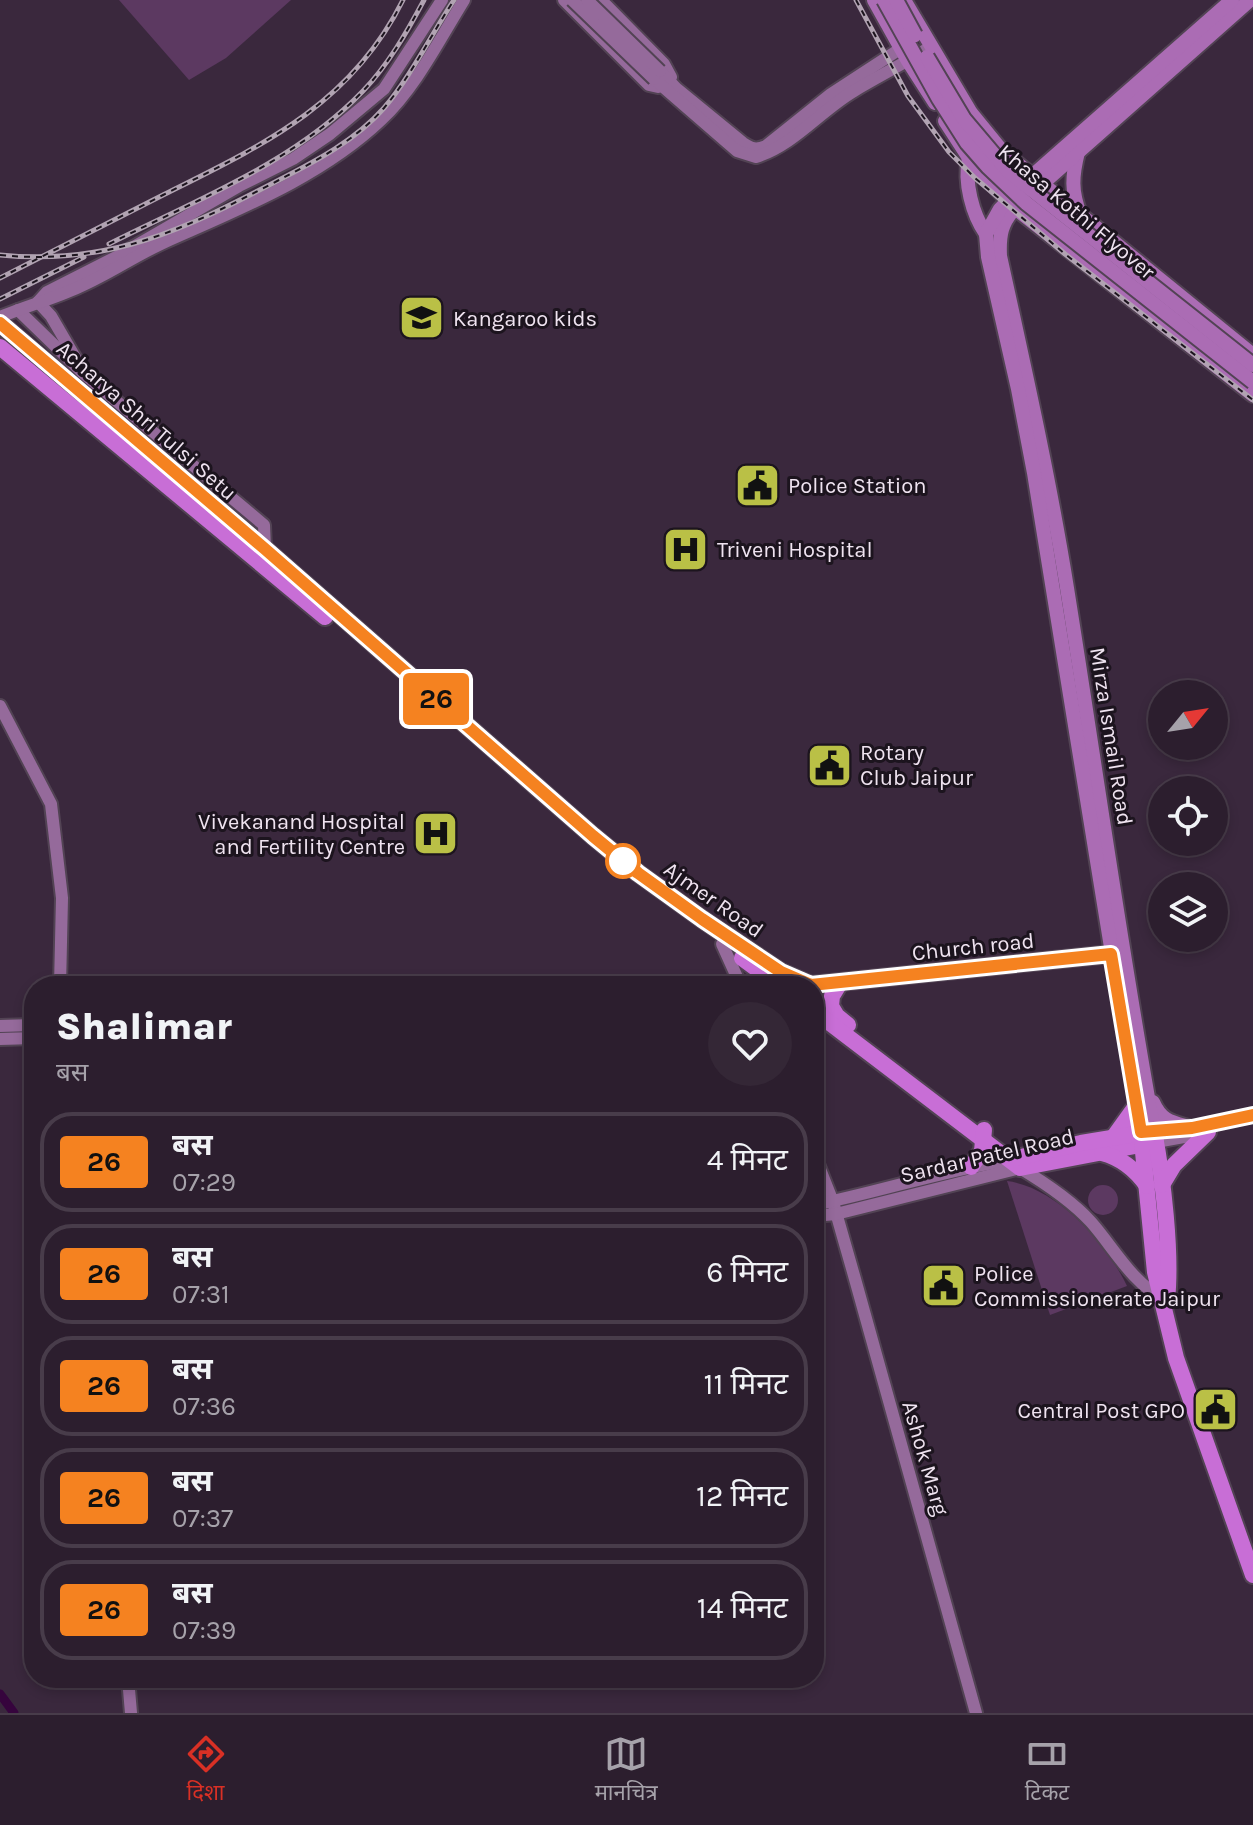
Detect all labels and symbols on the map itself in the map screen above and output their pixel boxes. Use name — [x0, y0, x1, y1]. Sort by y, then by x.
street label: Khasa Kothi Flyover — [993, 139, 1160, 285]
school or university icon: Kangaroo kids — [398, 294, 446, 342]
place label: Kangaroo kids — [453, 306, 597, 332]
street label: Acharya Shri Tulsi Setu — [51, 336, 242, 506]
public building icon: Police Station — [733, 461, 781, 509]
place label: Police Station — [788, 473, 927, 499]
hospital icon: Triveni Hospital — [662, 525, 710, 573]
place label: Triveni Hospital — [717, 537, 873, 563]
street label: Mirza Ismail Road — [1084, 645, 1138, 827]
line badge: 26 — [400, 673, 472, 725]
north arrow — [1148, 680, 1228, 760]
place label: Rotary Club Jaipur — [860, 740, 973, 791]
public building icon: Rotary Club Jaipur — [805, 741, 853, 789]
place label: Vivekanand Hospital and Fertility Centre — [198, 809, 405, 860]
hospital icon: Vivekanand Hospital and Fertility Centre — [412, 810, 460, 858]
unlabelled marker — [606, 844, 640, 878]
street label: Ajmer Road — [659, 856, 768, 944]
street label: Church road — [911, 928, 1036, 966]
street label: Sardar Patel Road — [898, 1123, 1077, 1189]
place label: Police Commissionerate Jaipur — [974, 1261, 1220, 1312]
public building icon: Police Commissionerate Jaipur — [919, 1262, 967, 1310]
public building icon: Central Post GPO — [1192, 1386, 1240, 1434]
street label: Ashok Marg — [896, 1398, 954, 1519]
place label: Central Post GPO — [1017, 1398, 1185, 1424]

